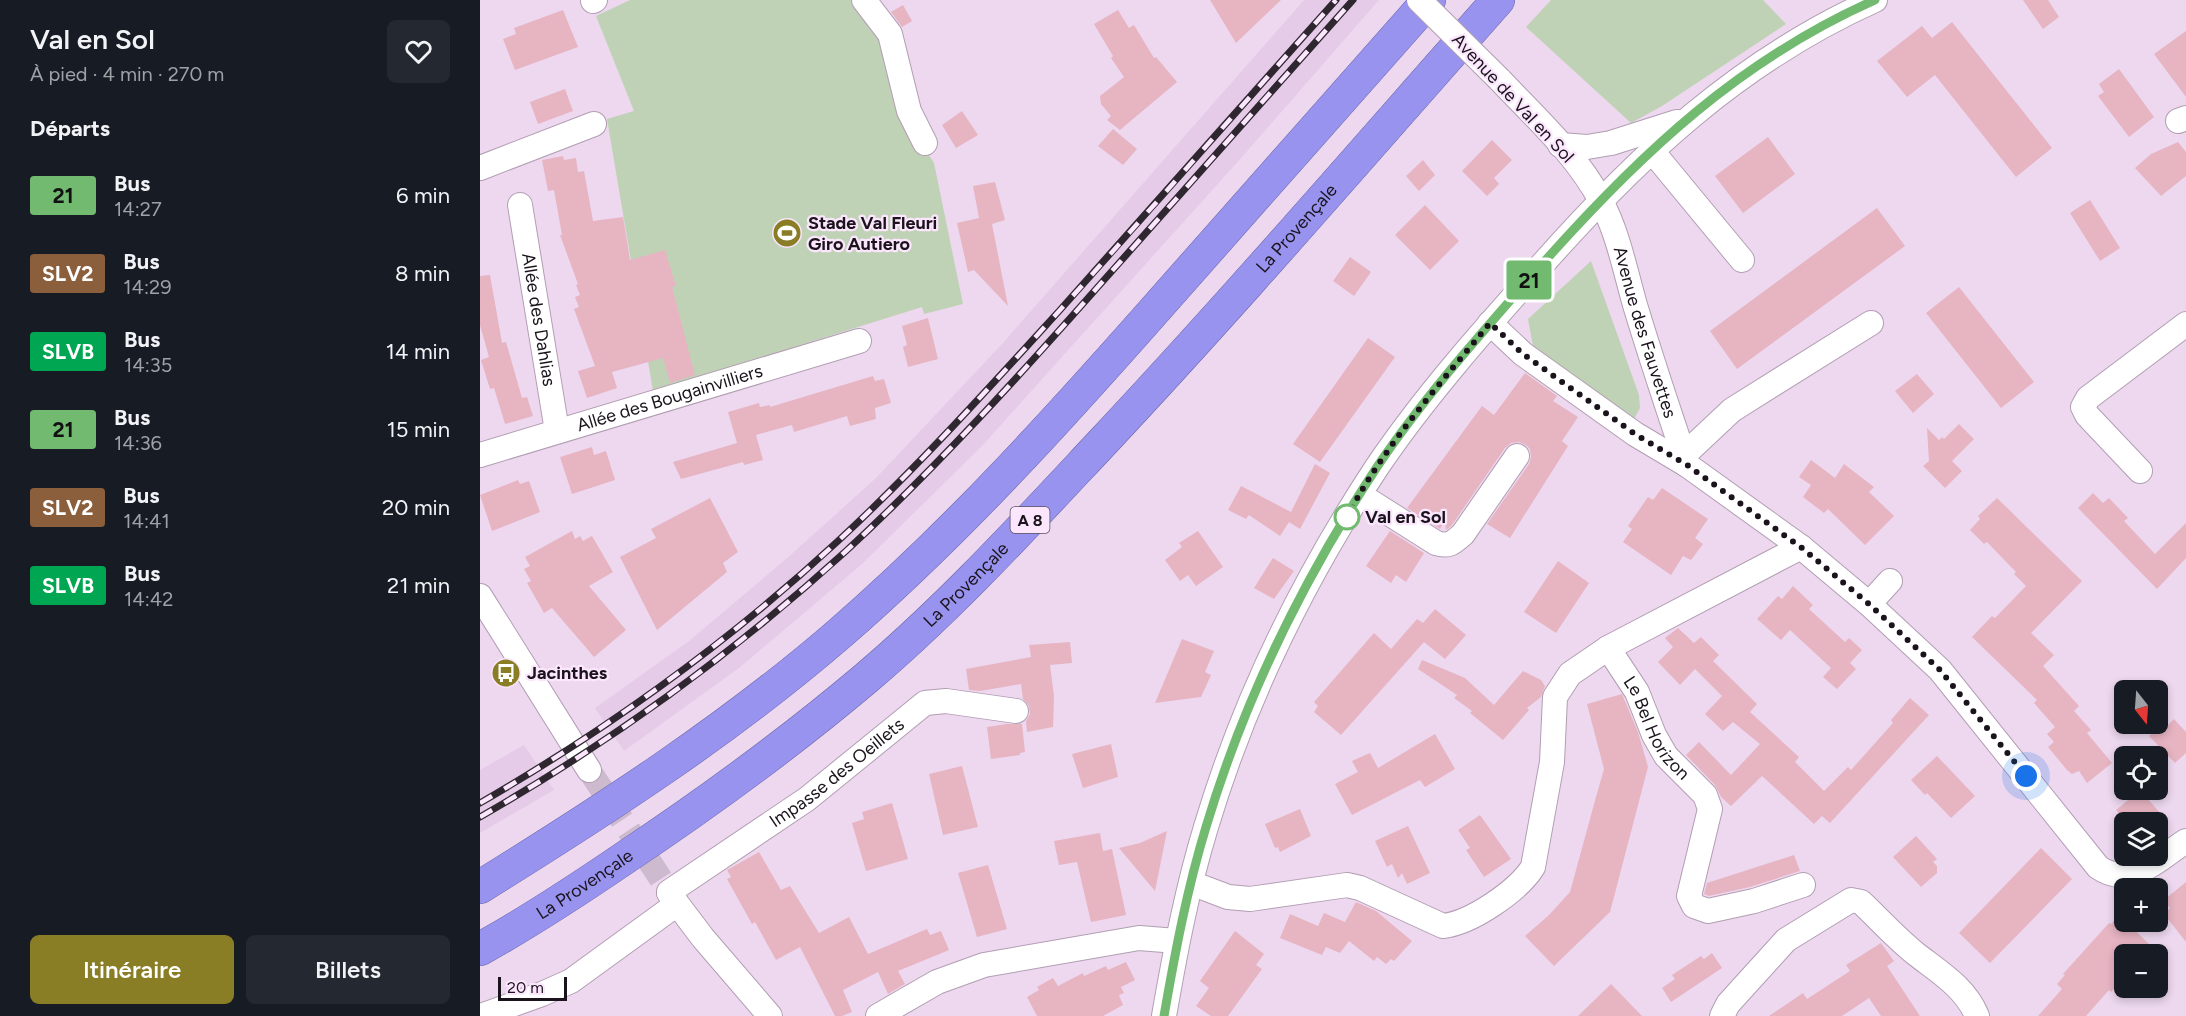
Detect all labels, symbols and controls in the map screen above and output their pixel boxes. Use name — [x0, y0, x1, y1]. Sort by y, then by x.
button: heart — [387, 20, 450, 83]
text: Val en Sol — [30, 22, 155, 56]
street label: Avenue de Val en Sol — [1447, 29, 1579, 167]
text: À pied · 4 min · 270 m — [30, 62, 224, 86]
text: Départs — [30, 115, 110, 142]
text: Bus — [114, 170, 150, 197]
street label: La Provençale — [1251, 179, 1342, 277]
text: 6 min — [396, 182, 450, 209]
text: 21 — [52, 183, 74, 208]
text: 14:27 — [114, 197, 162, 221]
place label: Stade Val Fleuri Giro Autiero — [808, 212, 937, 255]
sports icon: Stade Val Fleuri Giro Autiero — [771, 217, 803, 249]
street label: Avenue des Fauvettes — [1609, 244, 1681, 421]
text: Bus — [123, 248, 160, 275]
street label: Allée des Dahlias — [517, 251, 560, 388]
text: 8 min — [395, 260, 450, 287]
line badge: 21 — [1502, 260, 1556, 300]
text: SLV2 — [42, 261, 93, 286]
text: 21 — [1518, 268, 1540, 293]
text: 14:29 — [123, 275, 172, 299]
text: Bus — [124, 326, 160, 353]
text: 14 min — [386, 338, 450, 365]
text: SLVB — [42, 339, 94, 364]
text: 14:35 — [124, 353, 172, 377]
street label: Allée des Bougainvilliers — [574, 360, 765, 436]
text: Bus — [114, 404, 150, 431]
text: 15 min — [387, 416, 450, 443]
text: 21 — [52, 417, 74, 442]
text: 14:36 — [114, 431, 162, 455]
text: Bus — [123, 482, 160, 509]
text: 20 min — [382, 494, 450, 521]
text: SLV2 — [42, 495, 93, 520]
marker: Val en Sol — [1334, 504, 1360, 530]
place label: Val en Sol — [1365, 506, 1446, 528]
road number: A 8 — [1010, 507, 1050, 533]
text: 14:41 — [123, 509, 170, 533]
street label: La Provençale — [919, 538, 1013, 632]
text: Bus — [124, 560, 160, 587]
text: 21 min — [387, 572, 450, 599]
text: SLVB — [42, 573, 94, 598]
text: 14:42 — [124, 587, 173, 611]
bus stop icon: Jacinthes — [490, 657, 522, 689]
place label: Jacinthes — [527, 662, 608, 684]
street label: Le Bel Horizon — [1619, 672, 1695, 784]
north arrow — [2114, 680, 2168, 734]
map controls — [2114, 680, 2168, 998]
street label: Impasse des Oeillets — [765, 713, 909, 832]
button: locate — [2114, 746, 2168, 800]
your location — [2011, 761, 2041, 791]
button: layers — [2114, 812, 2168, 866]
street label: La Provençale — [532, 844, 637, 924]
button: + — [2114, 878, 2168, 932]
button: Itinéraire — [30, 935, 234, 1004]
button: Billets — [246, 935, 450, 1004]
button: − — [2114, 944, 2168, 998]
scale bar — [498, 974, 567, 1002]
text: 20 m — [507, 978, 544, 997]

